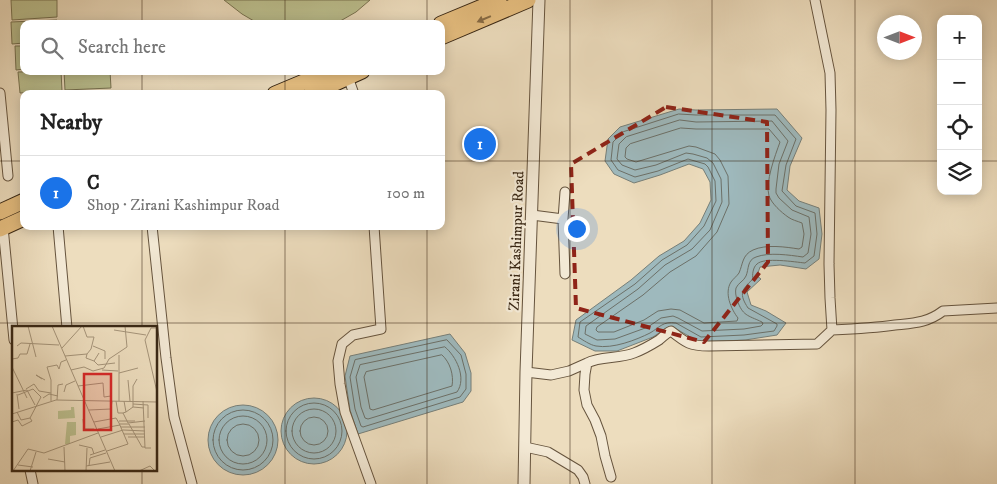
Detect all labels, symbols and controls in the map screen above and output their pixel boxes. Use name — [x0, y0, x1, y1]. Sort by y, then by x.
one-way arrow — [477, 15, 491, 23]
north arrow — [877, 15, 922, 60]
map controls — [937, 15, 982, 195]
button: + — [937, 15, 982, 60]
search box — [20, 20, 445, 75]
icon: search — [38, 34, 66, 62]
text: Search here — [78, 36, 166, 59]
button: − — [937, 60, 982, 105]
button: locate — [937, 105, 982, 150]
text: Nearby — [40, 110, 102, 136]
pin: 1 — [464, 125, 496, 163]
button: layers — [937, 150, 982, 195]
street label: Zirani Kashimpur Road — [505, 170, 528, 311]
text: C — [87, 172, 100, 195]
text: 1 — [53, 183, 59, 203]
text: 100 m — [387, 183, 425, 203]
text: Shop · Zirani Kashimpur Road — [87, 195, 280, 215]
your location — [564, 216, 590, 242]
inset map — [12, 326, 158, 472]

